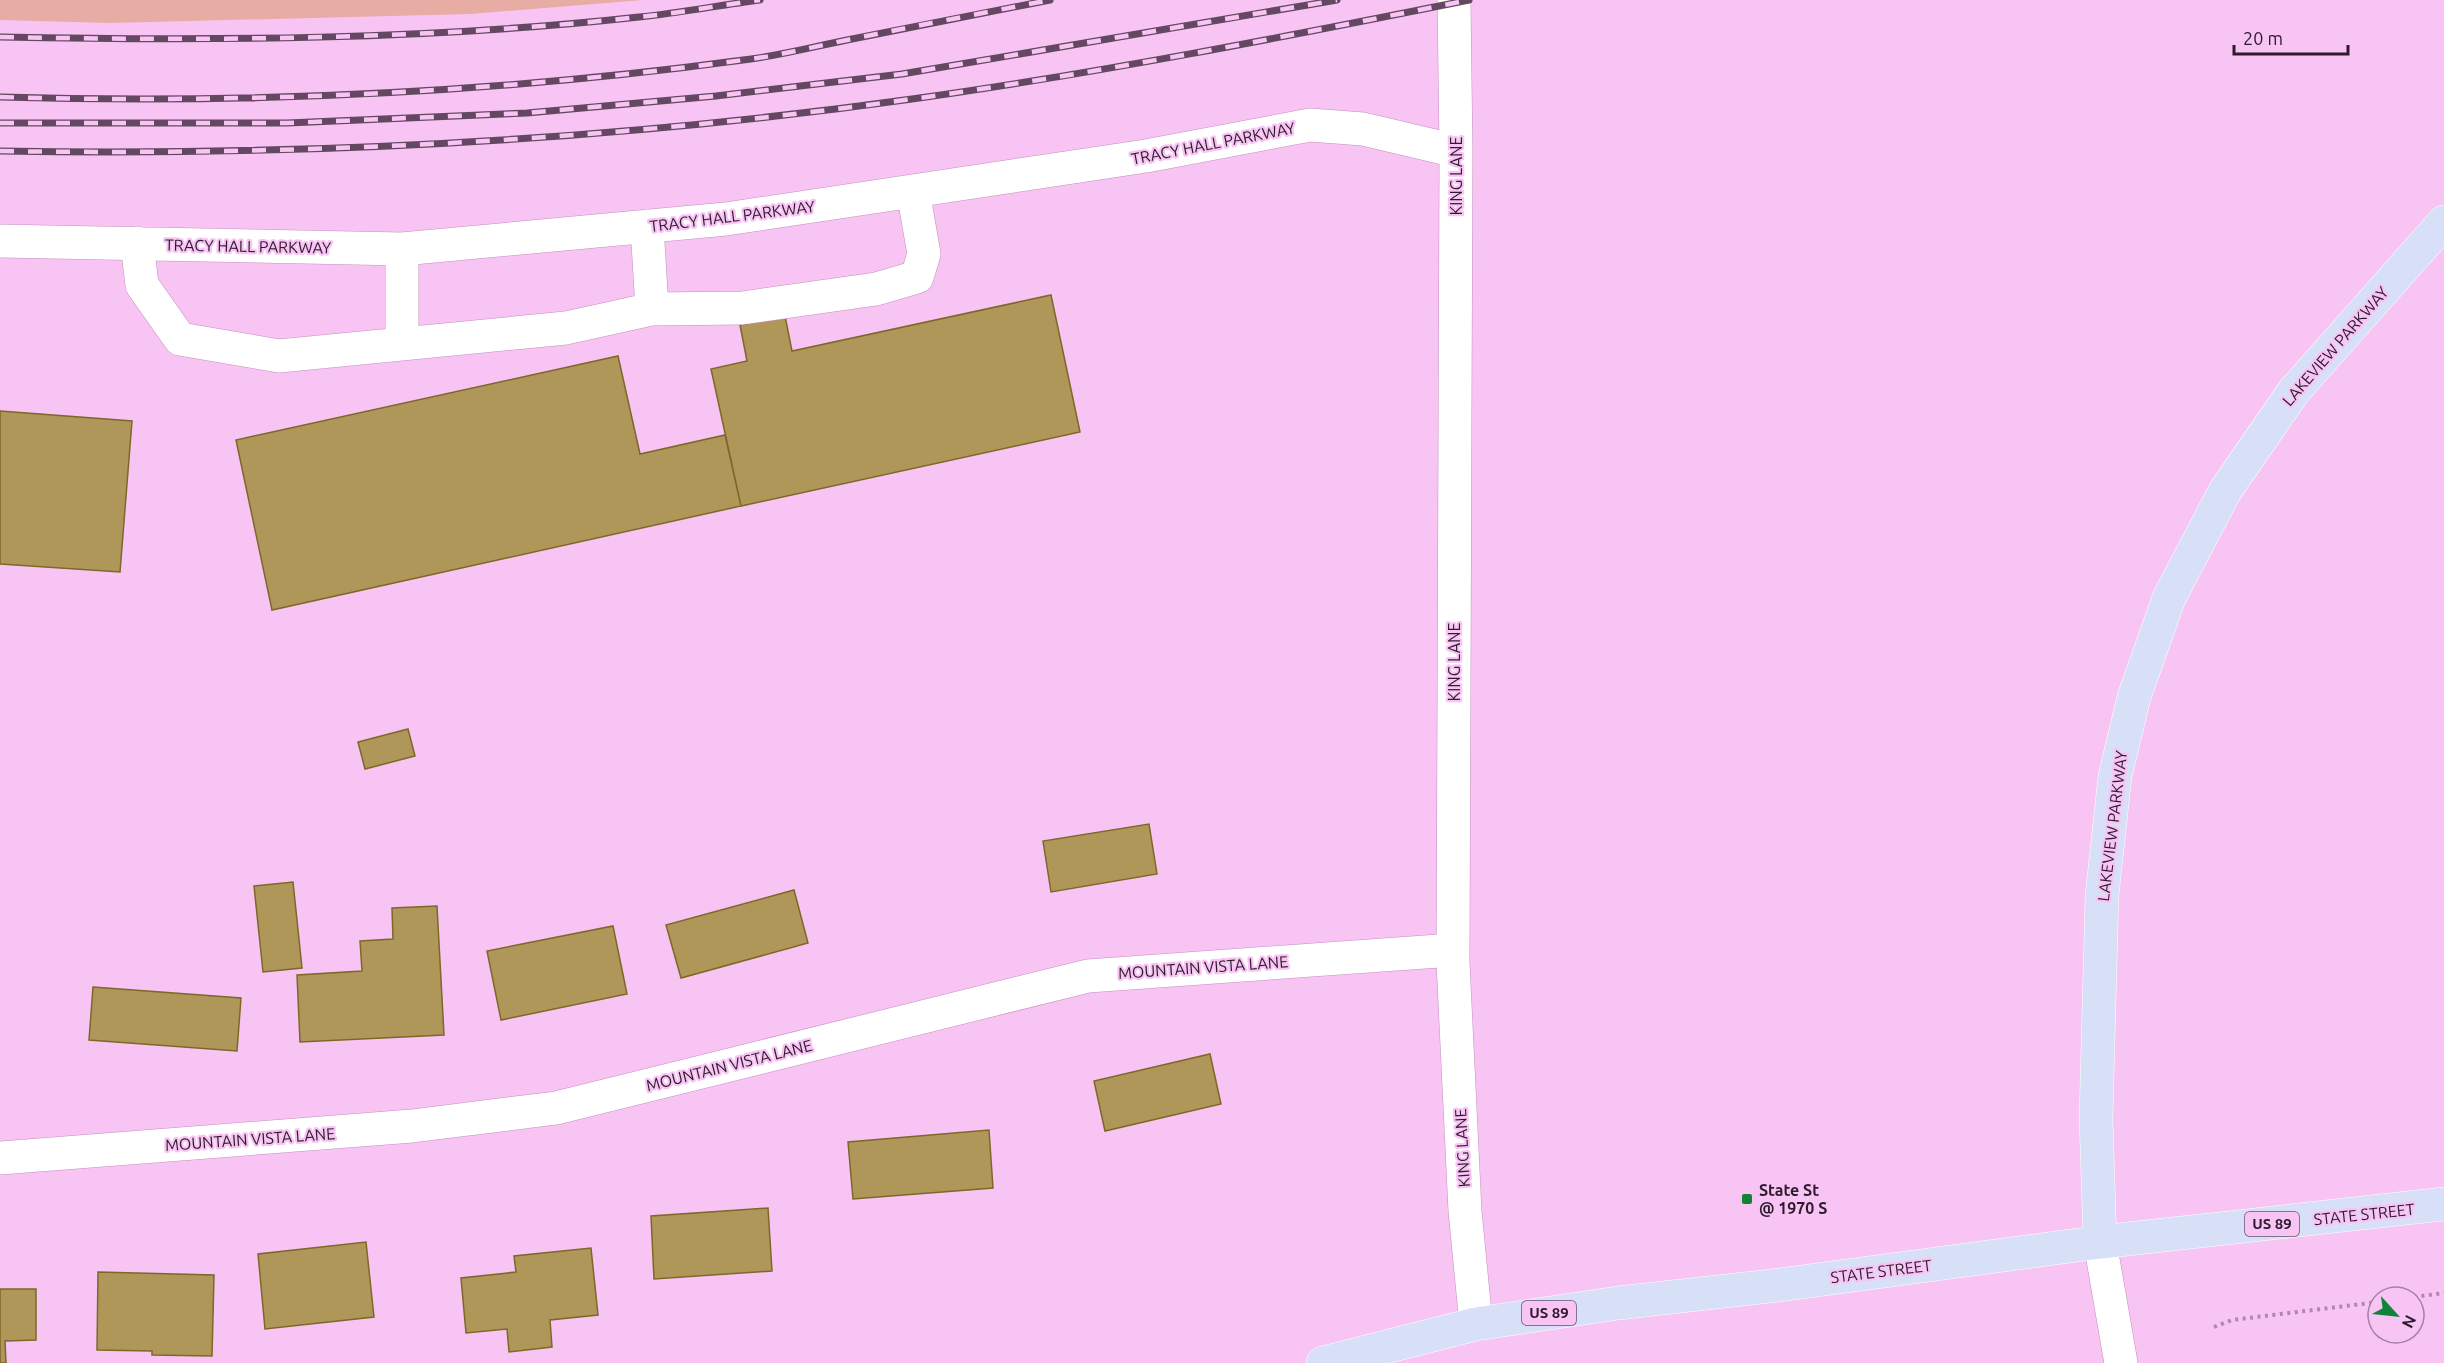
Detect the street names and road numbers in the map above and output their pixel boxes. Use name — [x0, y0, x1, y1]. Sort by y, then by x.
street label: TRACY HALL PARKWAY — [1130, 118, 1297, 168]
street label: KING LANE — [1447, 137, 1465, 215]
street label: TRACY HALL PARKWAY — [648, 197, 816, 235]
street label: TRACY HALL PARKWAY — [165, 236, 332, 256]
street label: LAKEVIEW PARKWAY — [2278, 282, 2392, 409]
street label: KING LANE — [1445, 623, 1463, 701]
street label: LAKEVIEW PARKWAY — [2094, 749, 2130, 902]
street label: MOUNTAIN VISTA LANE — [1117, 952, 1289, 982]
street label: MOUNTAIN VISTA LANE — [644, 1036, 814, 1094]
street label: KING LANE — [1451, 1108, 1473, 1188]
street label: MOUNTAIN VISTA LANE — [164, 1124, 336, 1154]
street label: STATE STREET — [2313, 1200, 2416, 1228]
road number: US 89 — [2245, 1212, 2299, 1236]
street label: STATE STREET — [1830, 1256, 1933, 1286]
road number: US 89 — [1522, 1301, 1576, 1325]

